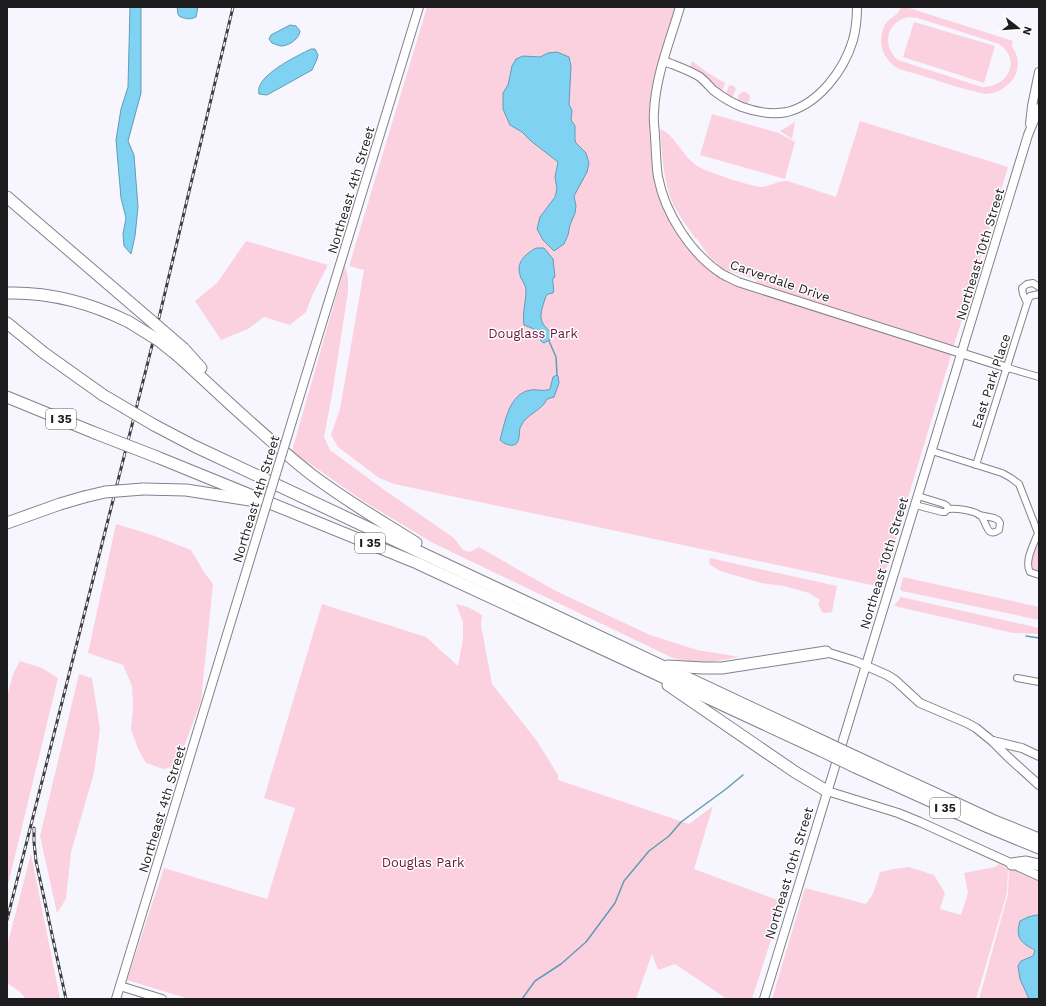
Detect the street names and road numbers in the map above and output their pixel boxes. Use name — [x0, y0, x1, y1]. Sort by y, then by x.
street label: Northeast 4th Street — [324, 124, 378, 255]
street label: Northeast 10th Street — [953, 186, 1007, 322]
street label: Carverdale Drive — [728, 257, 832, 305]
street label: East Park Place — [969, 332, 1013, 430]
road number: I 35 — [46, 409, 76, 429]
street label: Northeast 4th Street — [229, 433, 283, 564]
street label: Northeast 10th Street — [857, 495, 911, 631]
road number: I 35 — [355, 533, 385, 553]
street label: Northeast 4th Street — [135, 743, 189, 874]
road number: I 35 — [930, 798, 960, 818]
street label: Northeast 10th Street — [762, 805, 816, 941]

